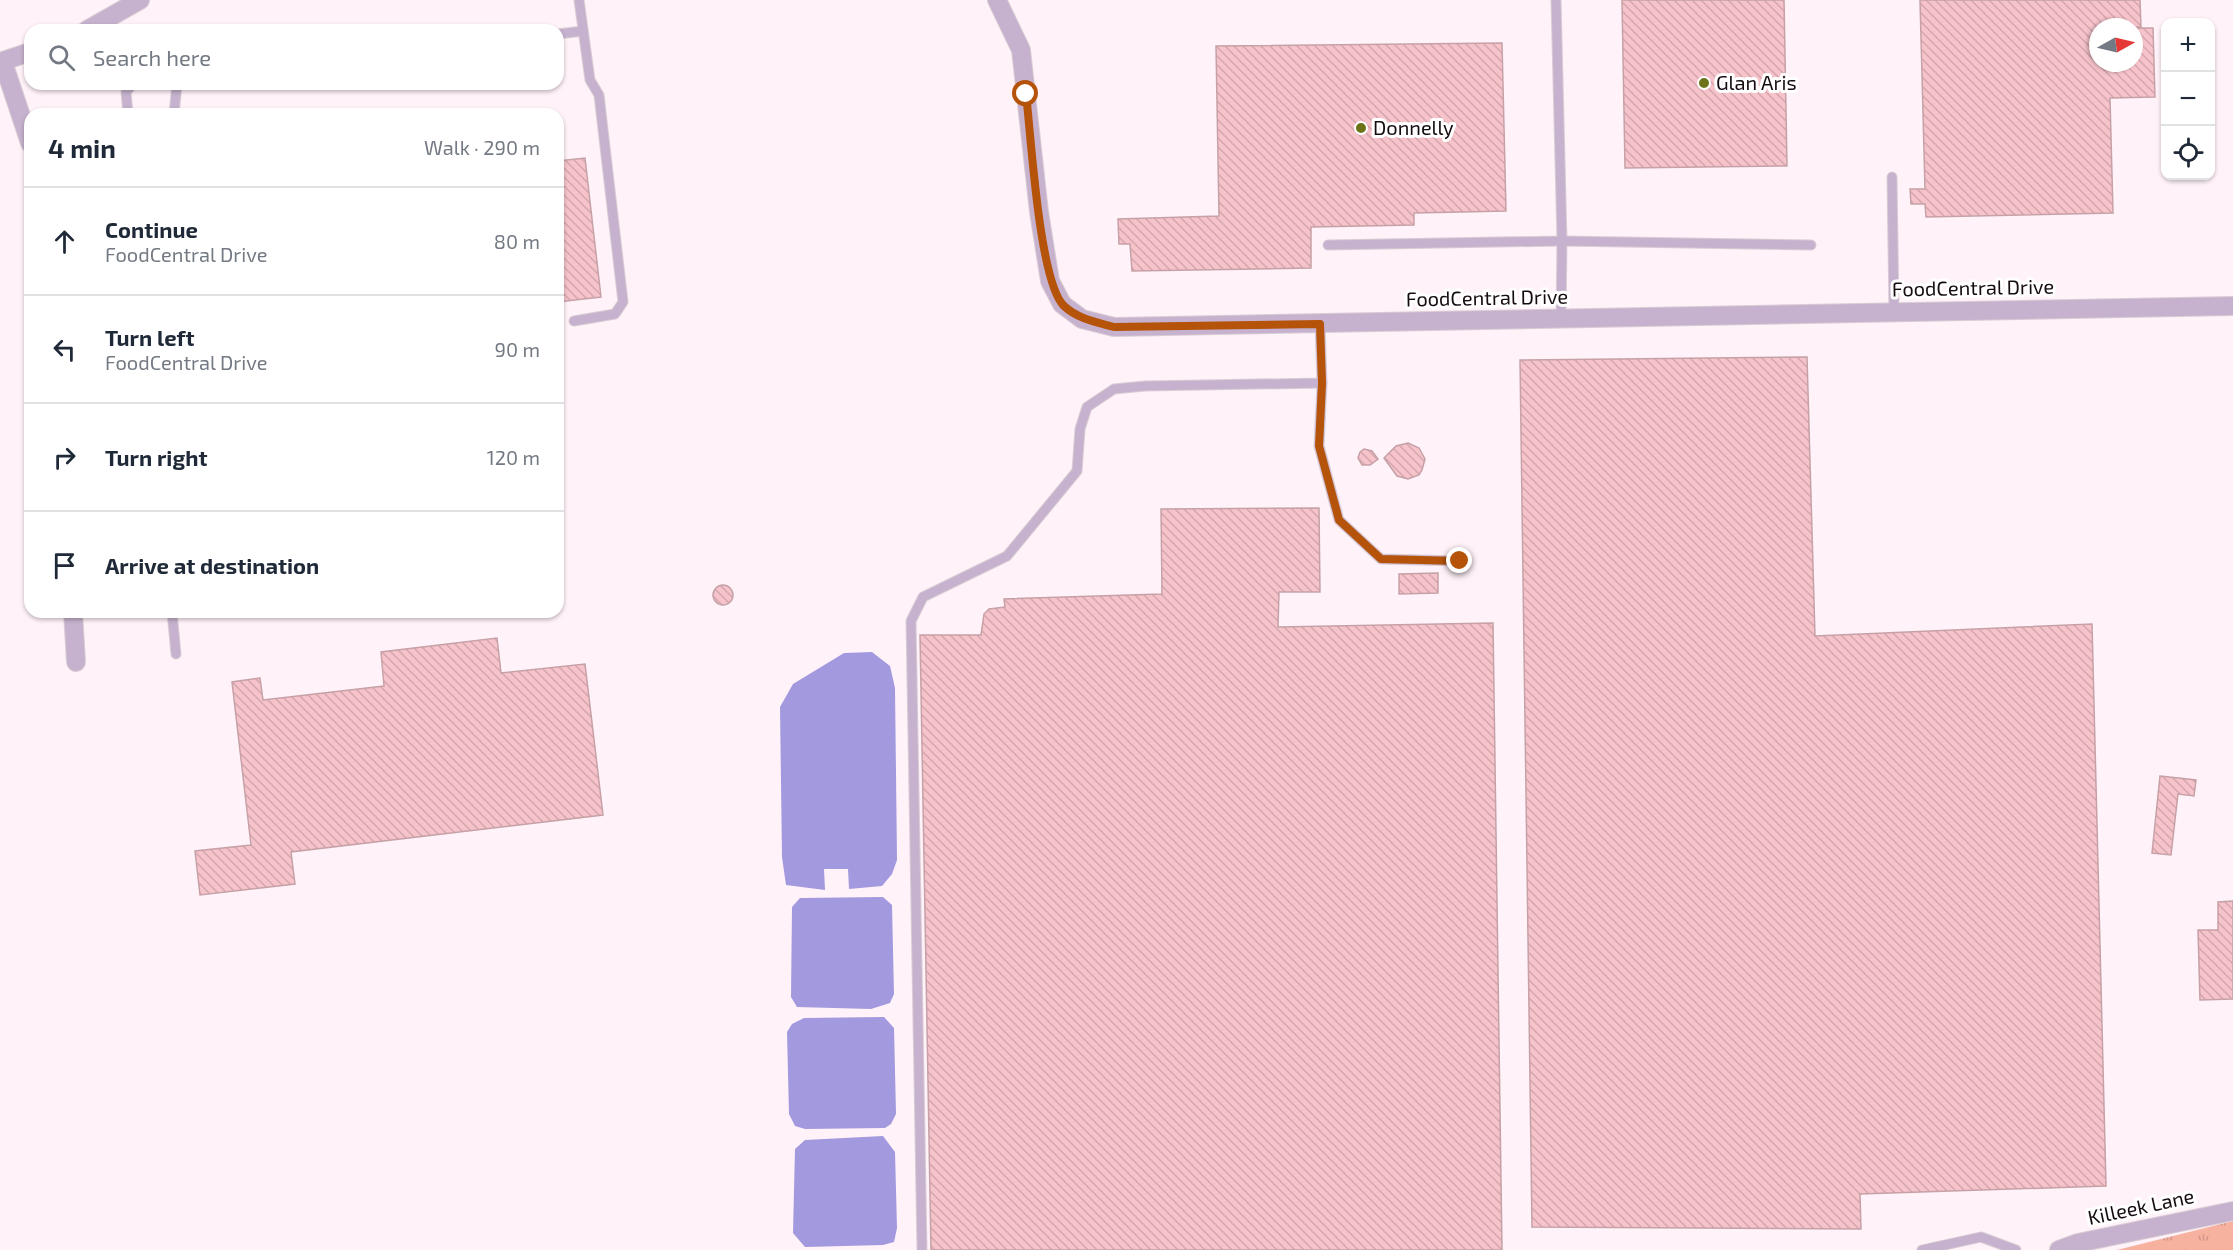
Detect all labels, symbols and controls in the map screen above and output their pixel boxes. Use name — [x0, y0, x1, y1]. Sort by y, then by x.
north arrow — [2089, 18, 2143, 72]
map controls — [2161, 18, 2215, 180]
button: + — [2161, 18, 2215, 72]
search box — [24, 24, 564, 90]
icon: search — [45, 41, 78, 74]
text: Search here — [93, 44, 211, 70]
place label: Glan Aris — [1716, 70, 1797, 94]
button: − — [2161, 72, 2215, 126]
marker: Glan Aris — [1697, 76, 1711, 90]
route start — [1012, 80, 1038, 106]
place label: Donnelly — [1373, 115, 1454, 139]
marker: Donnelly — [1354, 121, 1368, 135]
button: locate — [2161, 126, 2215, 180]
text: 4 min — [48, 132, 116, 163]
text: Walk · 290 m — [424, 135, 540, 159]
text: Continue — [105, 216, 198, 242]
icon: ahead — [48, 225, 81, 258]
text: 80 m — [494, 229, 540, 253]
text: FoodCentral Drive — [105, 242, 267, 266]
street label: FoodCentral Drive — [1892, 274, 2054, 300]
street label: FoodCentral Drive — [1406, 284, 1568, 310]
text: Turn left — [105, 324, 194, 350]
icon: left — [48, 333, 81, 366]
text: 90 m — [495, 337, 540, 361]
text: FoodCentral Drive — [105, 350, 267, 374]
icon: right — [48, 441, 81, 474]
text: Turn right — [105, 444, 207, 470]
text: 120 m — [487, 445, 540, 469]
route end — [1446, 547, 1472, 573]
icon: arrive — [48, 549, 81, 582]
text: Arrive at destination — [105, 552, 319, 578]
street label: Killeek Lane — [2085, 1183, 2196, 1229]

